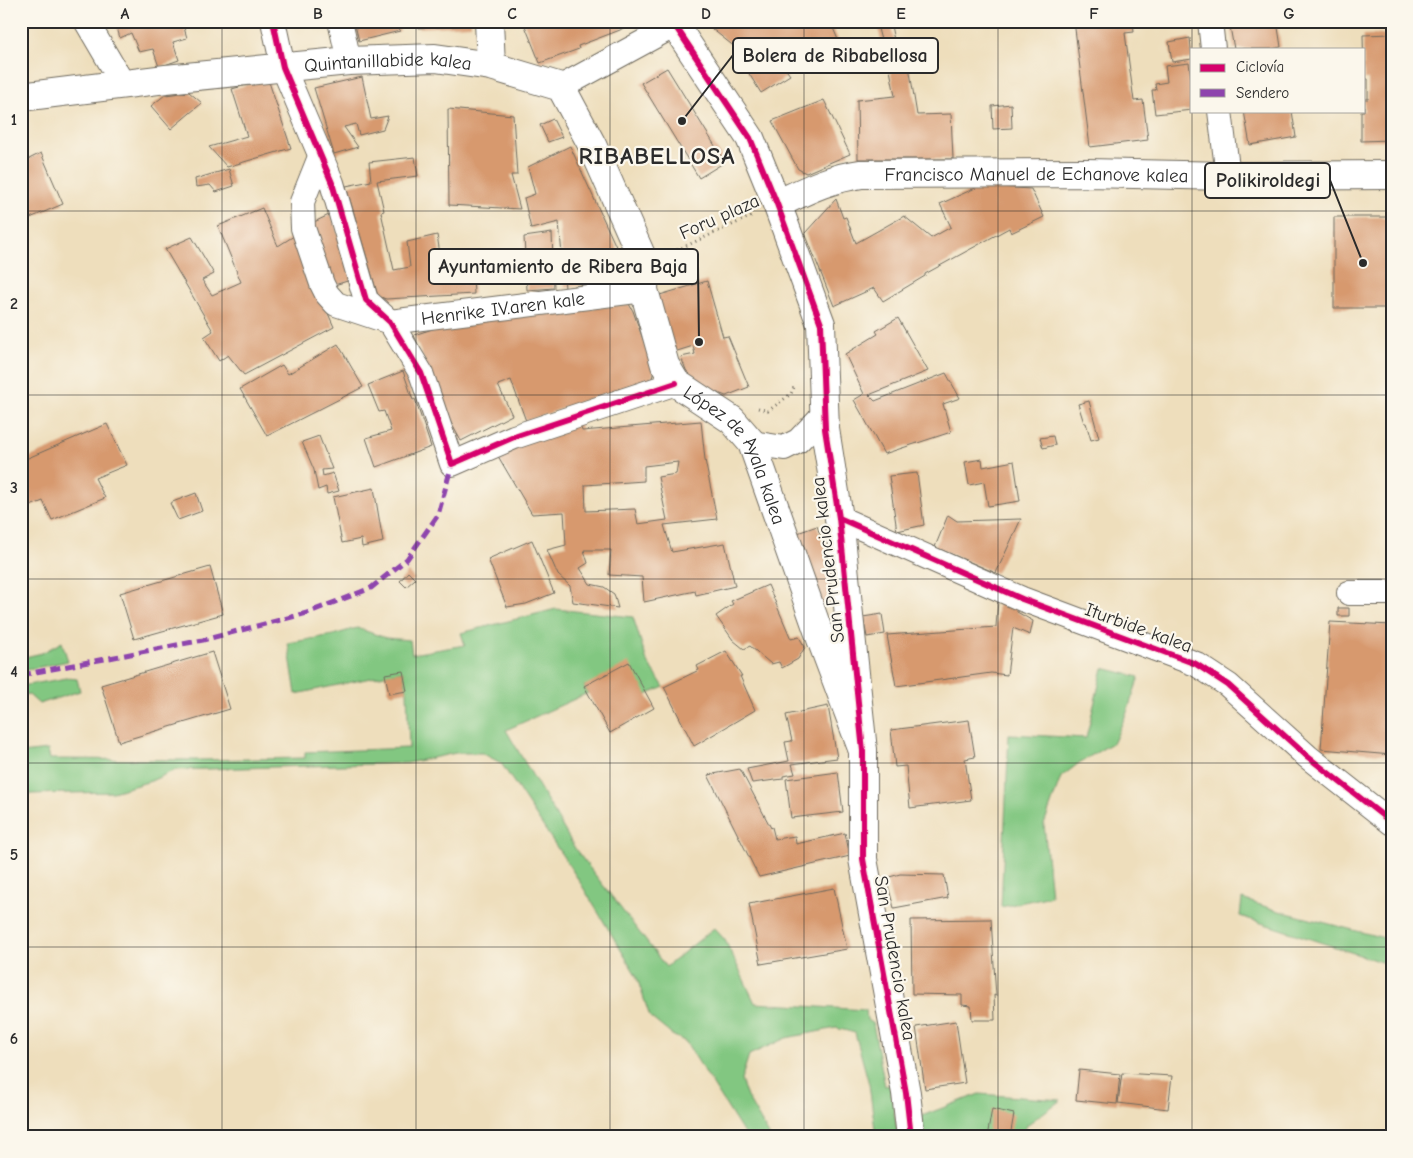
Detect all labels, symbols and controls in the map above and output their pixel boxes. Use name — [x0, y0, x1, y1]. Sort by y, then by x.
text: A — [121, 5, 130, 23]
text: B — [313, 5, 323, 23]
text: C — [507, 5, 517, 23]
text: D — [701, 5, 711, 23]
text: E — [896, 5, 906, 23]
text: F — [1089, 5, 1099, 23]
text: G — [1283, 5, 1295, 23]
callout: Bolera de Ribabellosa — [733, 38, 938, 73]
text: Bolera de Ribabellosa — [742, 44, 928, 67]
street label: Quintanillabide kalea — [303, 48, 473, 77]
legend — [1190, 48, 1366, 112]
text: Ciclovía — [1236, 58, 1284, 76]
text: Sendero — [1236, 84, 1289, 102]
text: 1 — [11, 111, 17, 129]
district label: RIBABELLOSA — [579, 142, 735, 170]
street label: Francisco Manuel de Echanove kalea — [884, 163, 1189, 187]
callout: Polikiroldegi — [1205, 163, 1330, 198]
text: Polikiroldegi — [1216, 169, 1320, 192]
street label: Foru plaza — [676, 190, 763, 244]
callout: Ayuntamiento de Ribera Baja — [429, 249, 698, 284]
text: Ayuntamiento de Ribera Baja — [438, 255, 688, 278]
street label: Henrike IV.aren kale — [420, 288, 586, 330]
text: 2 — [10, 295, 18, 313]
street label: López de Ayala kalea — [679, 381, 790, 527]
street label: San Prudencio kalea — [807, 476, 849, 644]
text: 3 — [10, 479, 18, 497]
street label: Iturbide kalea — [1082, 598, 1195, 658]
text: 4 — [10, 663, 18, 681]
text: 5 — [10, 846, 18, 864]
street label: San Prudencio kalea — [870, 874, 920, 1042]
text: 6 — [10, 1030, 18, 1048]

